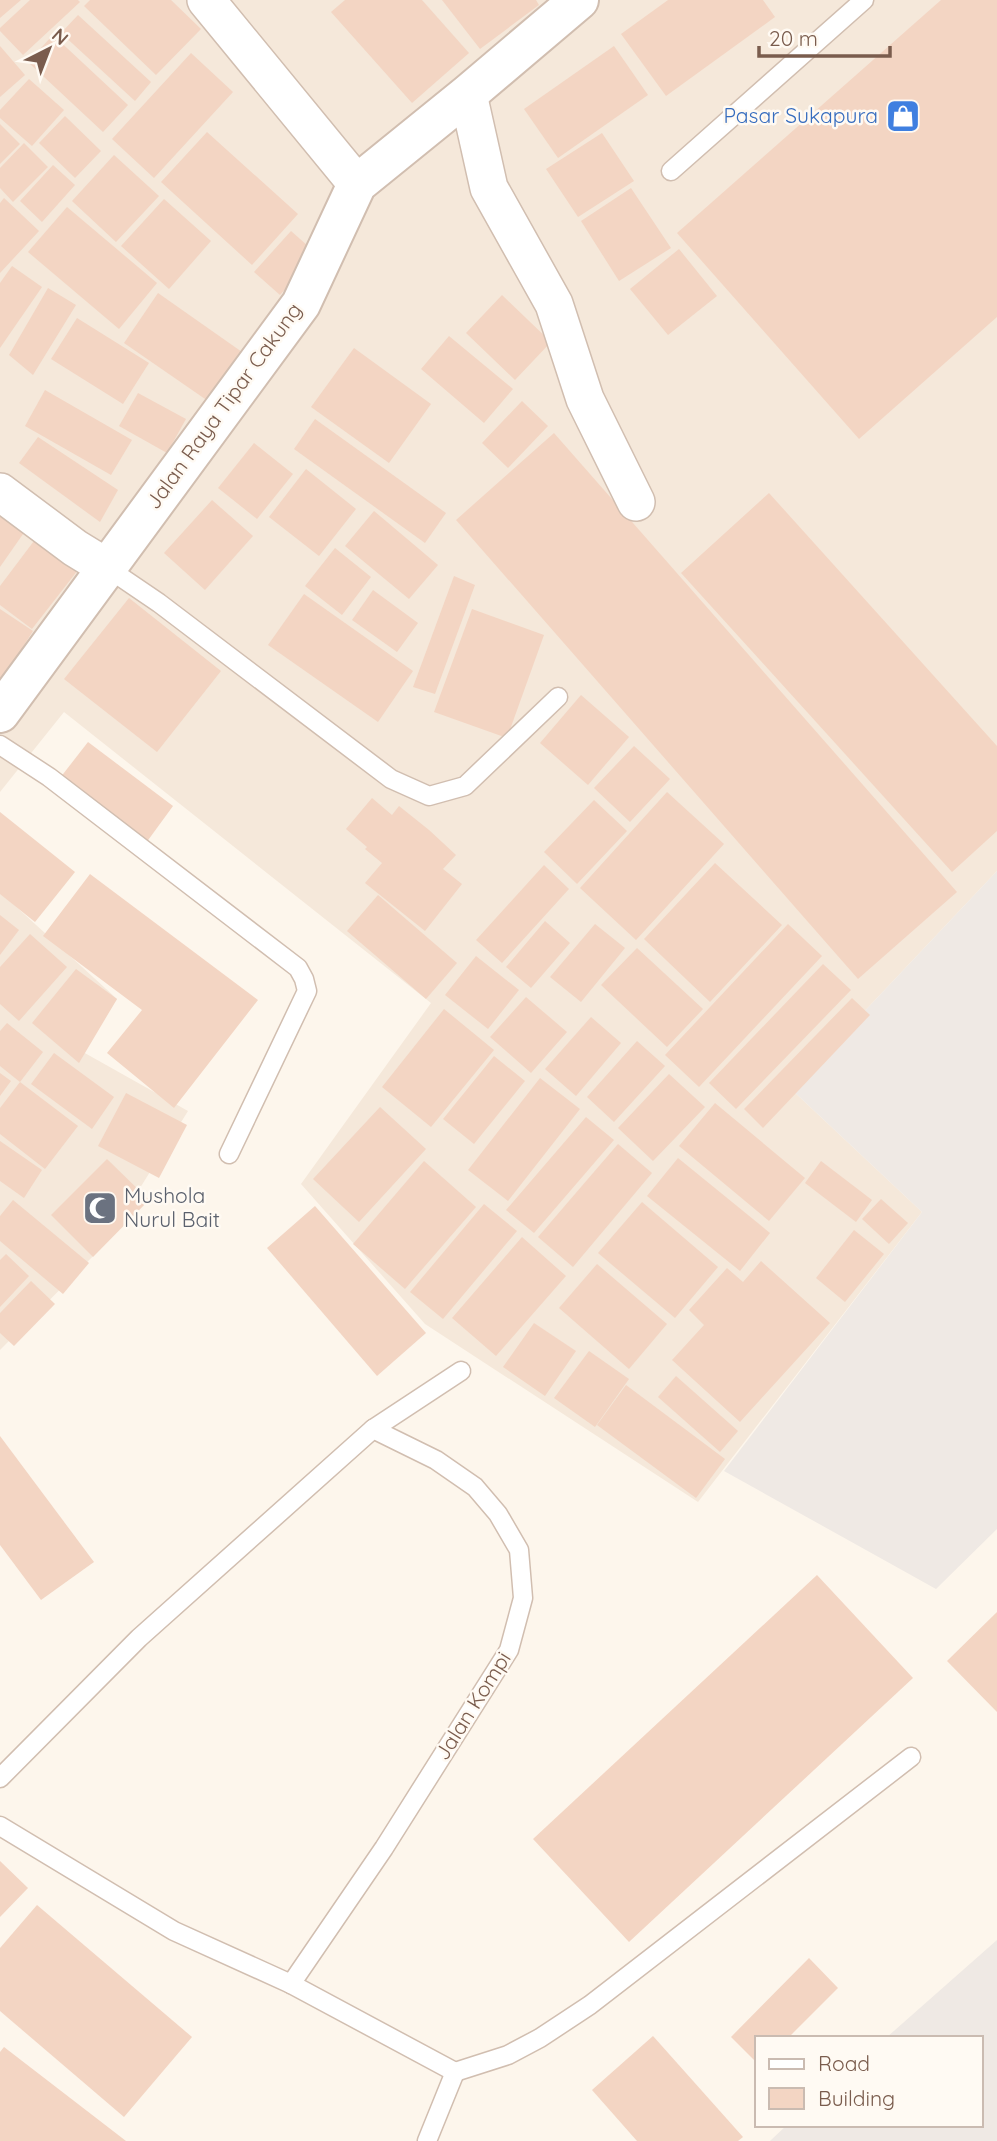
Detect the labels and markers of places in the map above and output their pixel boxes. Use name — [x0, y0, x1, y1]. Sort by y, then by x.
shop icon: Pasar Sukapura — [884, 97, 922, 135]
place label: Pasar Sukapura — [723, 102, 878, 128]
place label: Mushola Nurul Bait — [124, 1182, 220, 1232]
mosque icon: Mushola Nurul Bait — [81, 1189, 119, 1227]

